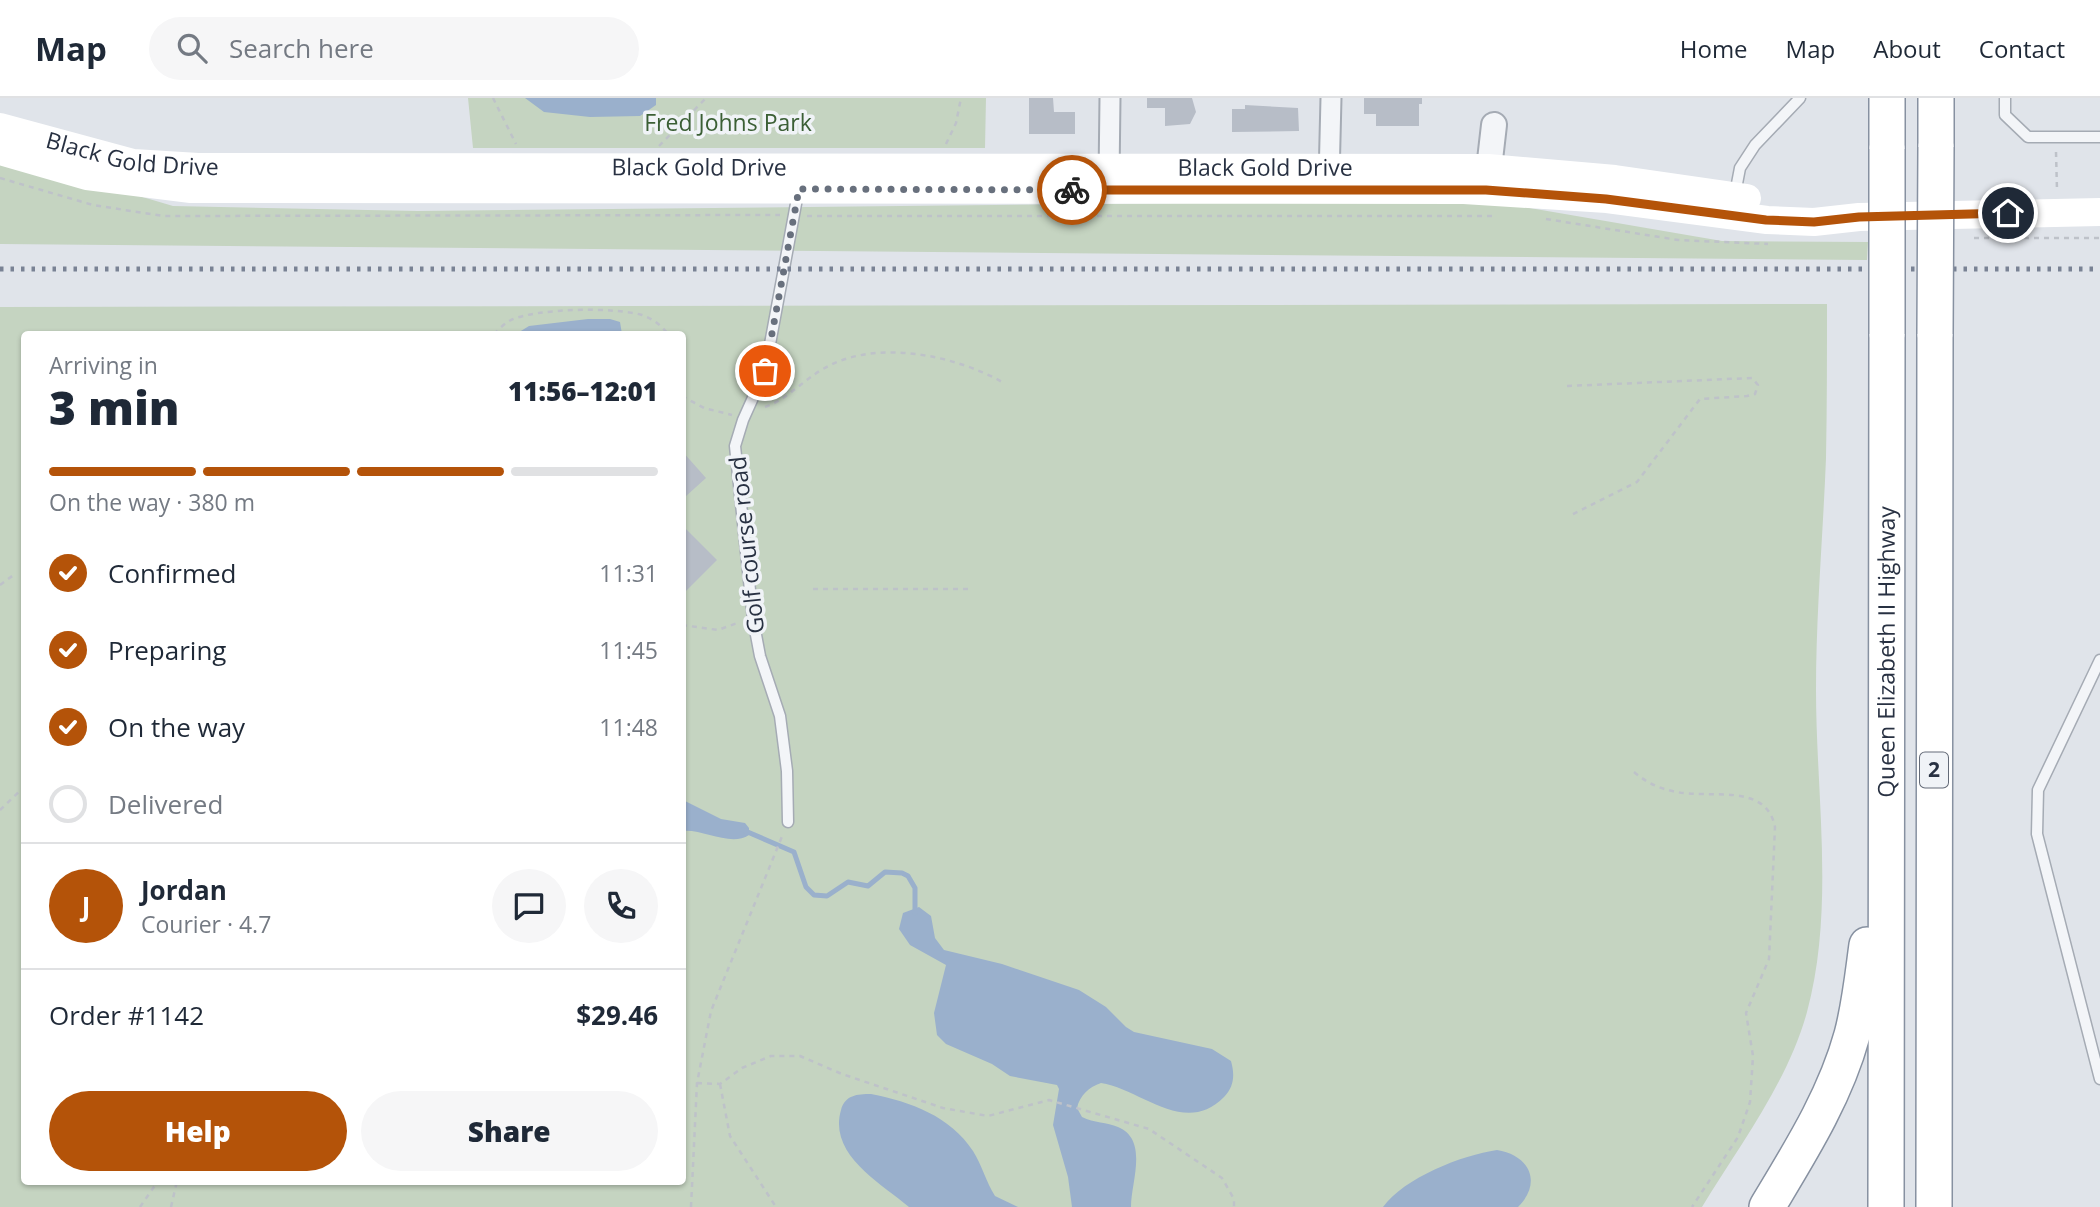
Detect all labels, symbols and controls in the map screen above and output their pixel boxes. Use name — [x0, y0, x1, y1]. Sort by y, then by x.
search box — [149, 17, 639, 80]
text: Map — [35, 26, 107, 71]
icon: search — [173, 29, 211, 67]
text: Search here — [229, 30, 374, 66]
text: Home — [1680, 32, 1748, 65]
text: Map — [1786, 32, 1835, 65]
text: About — [1873, 32, 1941, 65]
text: Contact — [1979, 32, 2065, 65]
park label: Fred Johns Park — [644, 106, 812, 138]
street label: Black Gold Drive — [43, 123, 219, 182]
street label: Black Gold Drive — [611, 150, 787, 182]
street label: Black Gold Drive — [1177, 151, 1353, 183]
courier — [1037, 155, 1107, 225]
icon: bike — [1053, 171, 1091, 209]
pin — [1978, 183, 2038, 243]
icon: home — [1989, 194, 2027, 232]
pin — [735, 341, 795, 401]
text: Arriving in — [49, 349, 158, 381]
icon: bag — [746, 352, 784, 390]
text: 11:56–12:01 — [508, 373, 658, 409]
text: 3 min — [49, 376, 180, 438]
street label: Golf course road — [721, 455, 771, 635]
text: On the way · 380 m — [49, 486, 255, 518]
street label: Queen Elizabeth II Highway — [1869, 506, 1902, 798]
icon: check — [49, 554, 87, 592]
text: Confirmed — [108, 555, 236, 591]
text: 11:31 — [599, 557, 658, 589]
icon: check — [49, 631, 87, 669]
text: Preparing — [108, 632, 226, 668]
text: 11:45 — [599, 634, 658, 666]
icon: check — [49, 708, 87, 746]
text: On the way — [108, 709, 245, 745]
text: 11:48 — [599, 711, 658, 743]
road number: 2 — [1920, 752, 1948, 788]
text: Delivered — [108, 786, 223, 822]
button: chat — [492, 869, 566, 943]
button: phone — [584, 869, 658, 943]
text: Jordan — [141, 872, 227, 908]
text: J — [82, 888, 90, 924]
text: Courier · 4.7 — [141, 908, 271, 940]
text: Order #1142 — [49, 997, 204, 1033]
text: $29.46 — [576, 997, 658, 1033]
button: Help — [49, 1091, 347, 1171]
button: Share — [361, 1091, 658, 1171]

